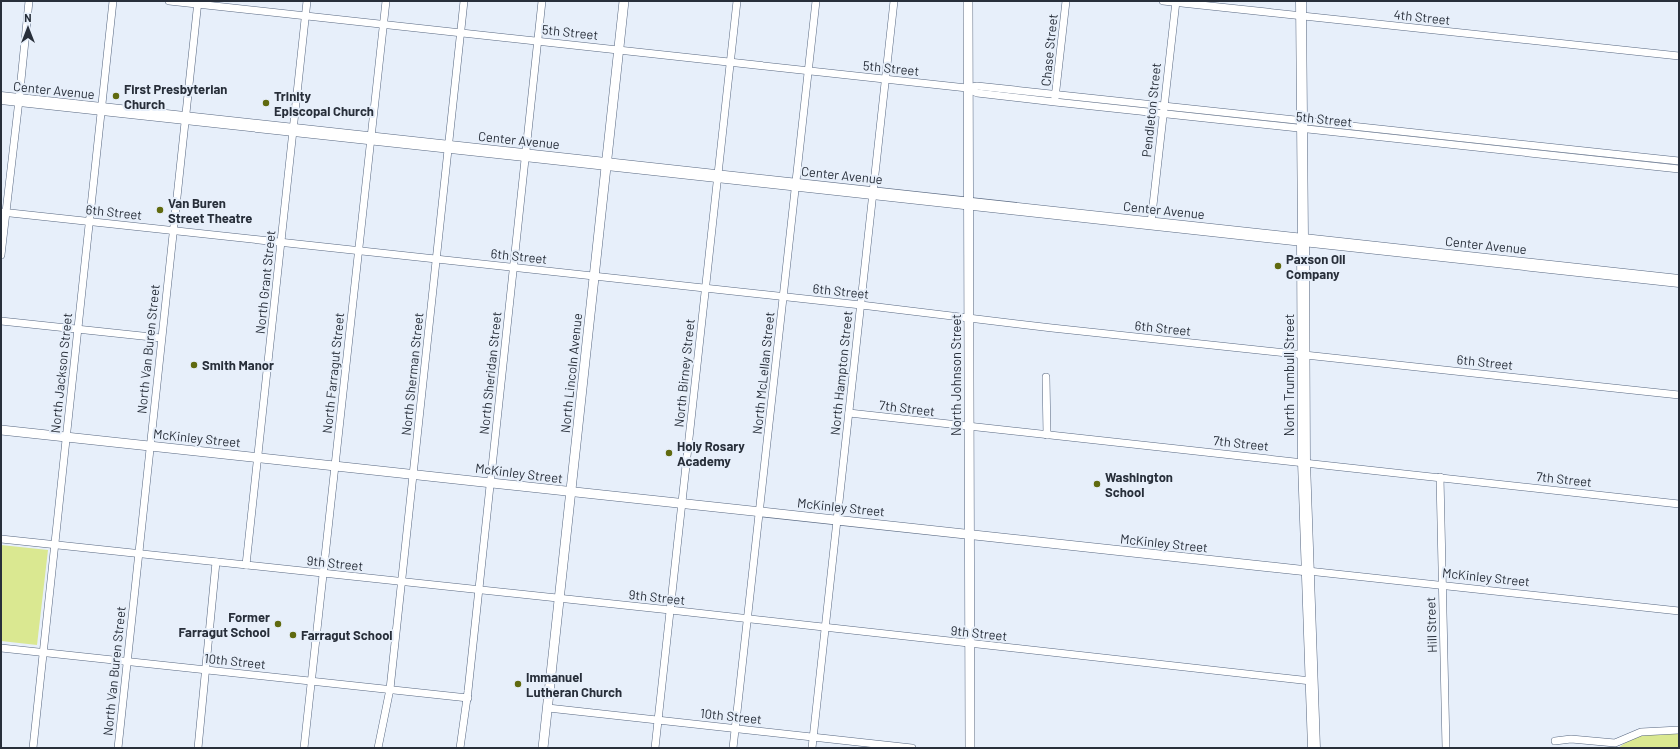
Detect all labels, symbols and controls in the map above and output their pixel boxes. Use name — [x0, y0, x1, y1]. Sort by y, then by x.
street label: 4th Street — [1393, 6, 1451, 28]
north arrow — [8, 8, 48, 48]
text: N — [24, 11, 32, 24]
street label: Chase Street — [1037, 13, 1061, 87]
street label: 5th Street — [541, 21, 599, 43]
street label: 5th Street — [862, 57, 920, 79]
street label: Pendleton Street — [1138, 62, 1164, 158]
street label: Center Avenue — [12, 78, 96, 102]
place label: First Presbyterian Church — [124, 81, 227, 112]
place label: Trinity Episcopal Church — [274, 88, 374, 119]
marker: First Presbyterian Church — [111, 91, 121, 101]
marker: Trinity Episcopal Church — [261, 98, 271, 108]
street label: 5th Street — [1295, 108, 1353, 130]
street label: Center Avenue — [477, 128, 561, 152]
street label: Center Avenue — [800, 163, 884, 187]
place label: Van Buren Street Theatre — [168, 195, 252, 226]
street label: Center Avenue — [1122, 198, 1206, 222]
street label: 6th Street — [85, 201, 143, 223]
marker: Van Buren Street Theatre — [155, 205, 165, 215]
street label: North Grant Street — [252, 229, 278, 335]
street label: Center Avenue — [1444, 233, 1528, 257]
street label: 6th Street — [490, 245, 548, 267]
place label: Paxson Oil Company — [1286, 251, 1345, 282]
marker: Paxson Oil Company — [1273, 261, 1283, 271]
street label: 6th Street — [812, 280, 870, 302]
street label: North Van Buren Street — [133, 283, 163, 415]
street label: North Hampton Street — [827, 310, 855, 436]
street label: North Sheridan Street — [476, 311, 504, 435]
street label: North McLellan Street — [749, 311, 777, 435]
street label: North Jackson Street — [47, 312, 75, 434]
street label: North Farragut Street — [319, 312, 347, 434]
street label: North Sherman Street — [398, 312, 426, 436]
street label: North Lincoln Avenue — [557, 312, 585, 434]
street label: North Johnson Street — [948, 314, 964, 436]
street label: North Trumbull Street — [1281, 314, 1297, 436]
street label: 6th Street — [1134, 317, 1192, 339]
street label: North Birney Street — [670, 318, 698, 428]
street label: 6th Street — [1456, 351, 1514, 373]
place label: Smith Manor — [202, 357, 274, 373]
marker: Smith Manor — [189, 360, 199, 370]
street label: 7th Street — [878, 397, 936, 419]
street label: McKinley Street — [152, 425, 242, 451]
street label: 7th Street — [1212, 432, 1270, 454]
place label: Holy Rosary Academy — [677, 438, 745, 469]
marker: Holy Rosary Academy — [664, 448, 674, 458]
street label: McKinley Street — [474, 460, 564, 486]
street label: 7th Street — [1535, 468, 1593, 490]
place label: Washington School — [1105, 469, 1173, 500]
marker: Washington School — [1092, 479, 1102, 489]
street label: McKinley Street — [796, 494, 886, 520]
street label: McKinley Street — [1119, 530, 1209, 556]
street label: 9th Street — [306, 552, 364, 574]
street label: McKinley Street — [1441, 564, 1531, 590]
street label: 9th Street — [628, 586, 686, 608]
street label: Hill Street — [1422, 597, 1440, 653]
street label: North Van Buren Street — [99, 605, 129, 737]
place label: Former Farragut School — [178, 609, 270, 640]
marker: Former Farragut School — [273, 619, 283, 629]
street label: 9th Street — [950, 622, 1008, 644]
place label: Farragut School — [301, 627, 393, 643]
marker: Farragut School — [288, 630, 298, 640]
street label: 10th Street — [203, 650, 267, 672]
place label: Immanuel Lutheran Church — [526, 669, 622, 700]
marker: Immanuel Lutheran Church — [513, 679, 523, 689]
street label: 10th Street — [699, 705, 763, 727]

